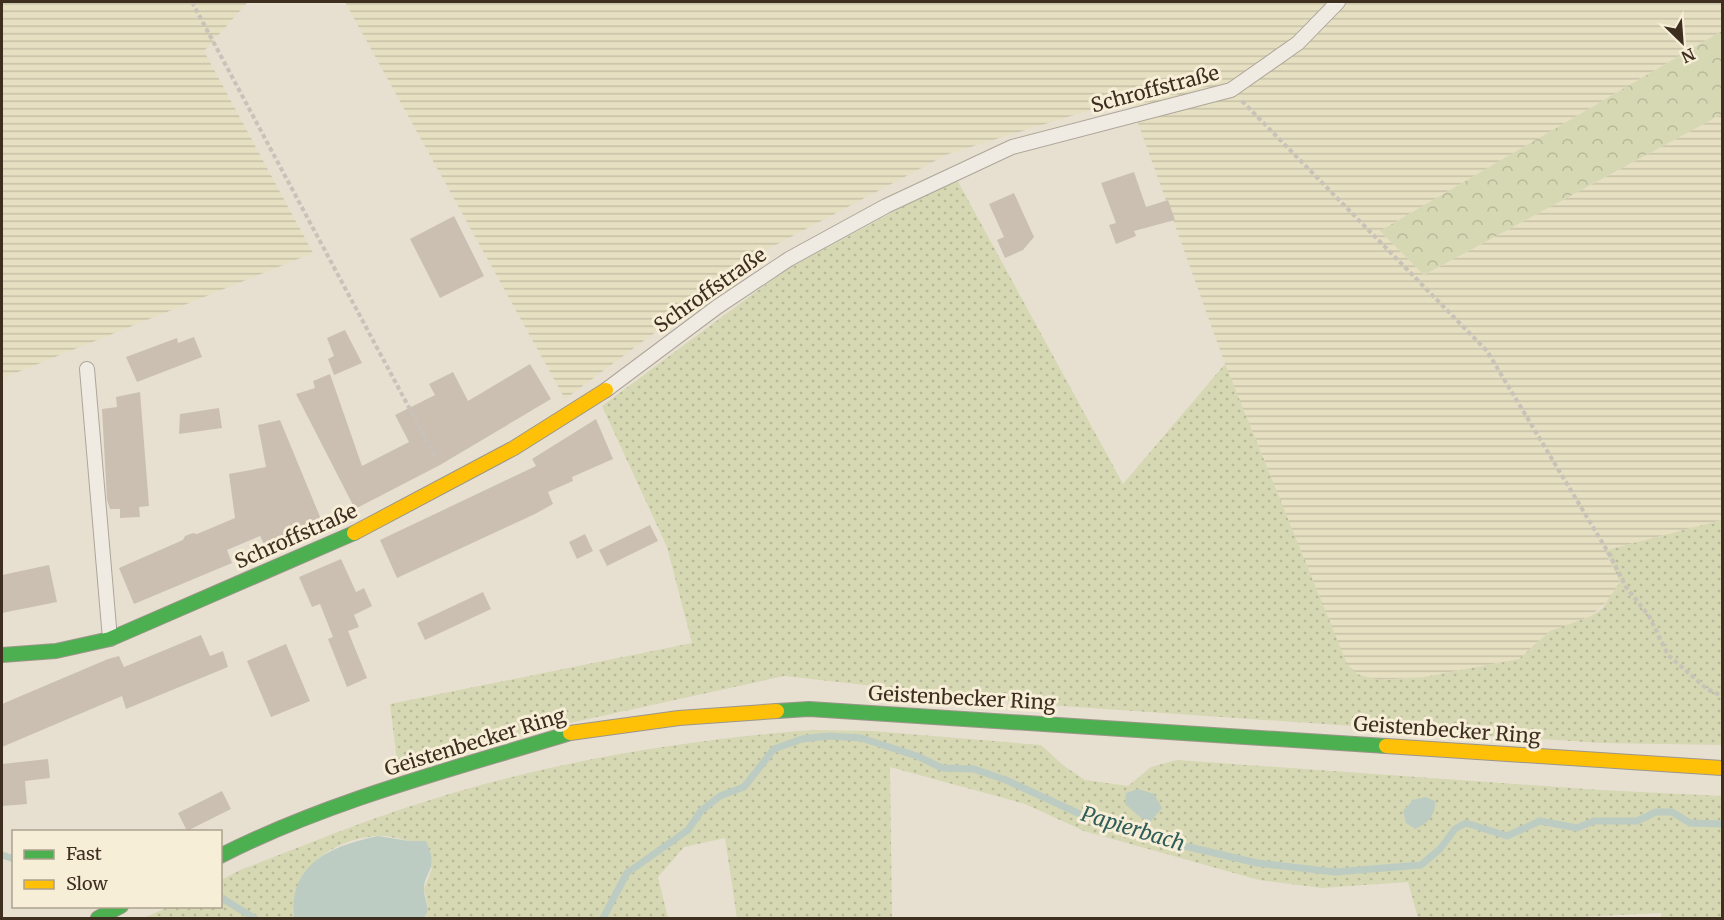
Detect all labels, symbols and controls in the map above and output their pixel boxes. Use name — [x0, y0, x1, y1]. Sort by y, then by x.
north arrow — [1652, 12, 1712, 72]
text: N — [1678, 44, 1698, 67]
street label: Schroffstraße — [1088, 59, 1222, 118]
street label: Schroffstraße — [649, 242, 771, 338]
street label: Schroffstraße — [231, 497, 361, 574]
street label: Geistenbecker Ring — [868, 680, 1056, 715]
street label: Geistenbecker Ring — [381, 702, 568, 781]
street label: Geistenbecker Ring — [1353, 710, 1542, 749]
water label: Papierbach — [1078, 800, 1188, 857]
legend — [12, 830, 222, 908]
text: Fast — [66, 842, 102, 865]
text: Slow — [66, 872, 109, 895]

